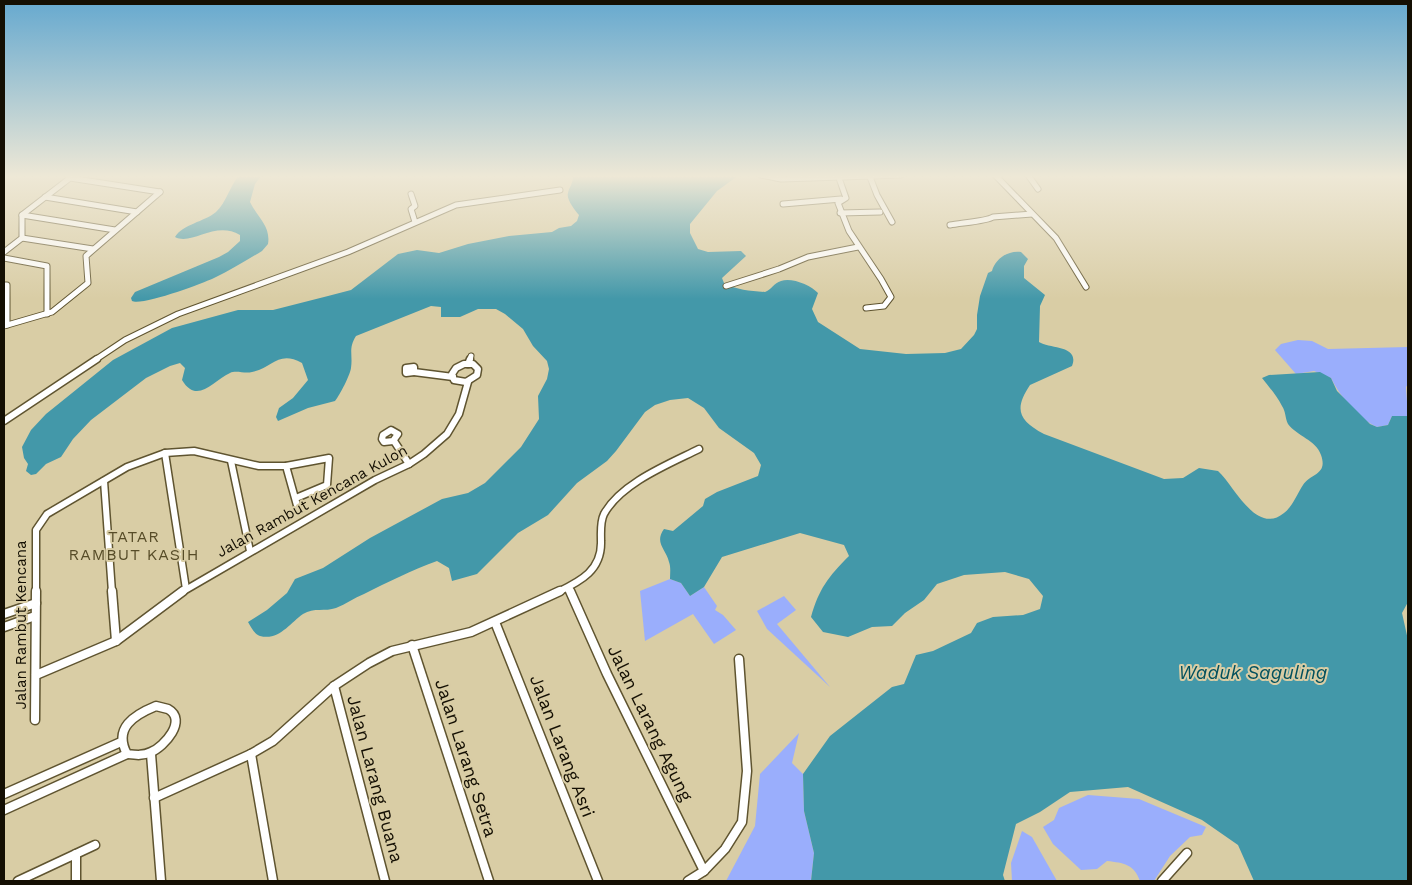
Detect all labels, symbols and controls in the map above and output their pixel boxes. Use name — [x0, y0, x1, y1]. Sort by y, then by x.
street label: Jalan Rambut Kencana Kulon — [214, 441, 410, 561]
district label: TATAR RAMBUT KASIH — [69, 527, 200, 564]
street label: Jalan Rambut Kencana — [12, 540, 30, 709]
street label: Jalan Larang Agung — [604, 641, 697, 804]
water label: Waduk Saguling — [1179, 661, 1328, 684]
street label: Jalan Larang Asri — [526, 672, 599, 820]
street label: Jalan Larang Setra — [431, 676, 502, 839]
street label: Jalan Larang Buana — [343, 693, 408, 865]

